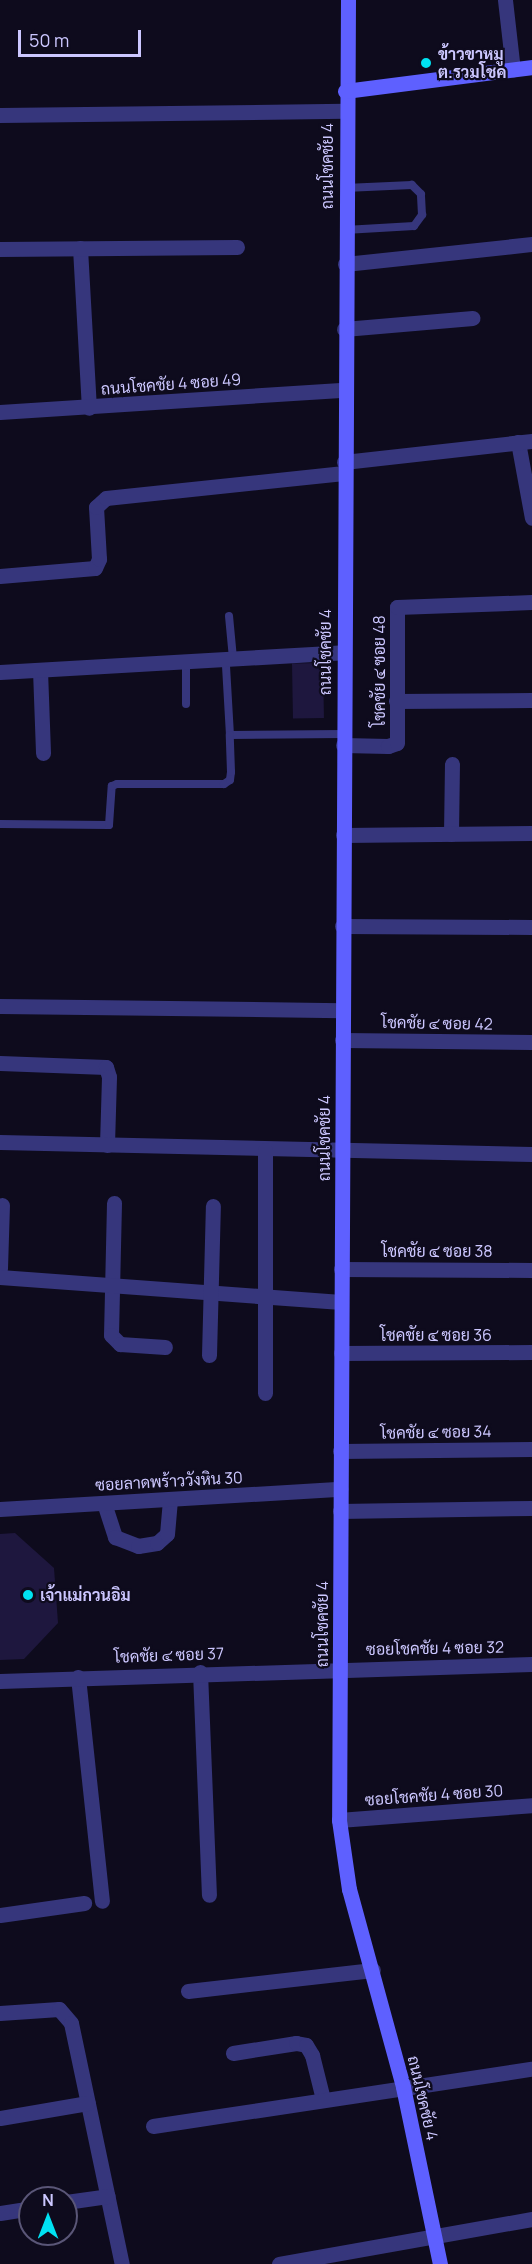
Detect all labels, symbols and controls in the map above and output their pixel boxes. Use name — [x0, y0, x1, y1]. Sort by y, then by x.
scale bar — [21, 18, 144, 56]
text: 50 m — [29, 28, 69, 52]
place label: ข้าวขาหมู ต.รวมโชค — [438, 44, 506, 82]
marker: ข้าวขาหมู ต.รวมโชค — [419, 56, 433, 70]
street label: ถนนโชคชัย 4 — [317, 123, 337, 209]
street label: ถนนโชคชัย 4 ซอย 49 — [100, 370, 242, 398]
street label: ถนนโชคชัย 4 — [315, 609, 335, 695]
street label: โชคชัย ๔ ซอย 48 — [369, 615, 389, 727]
street label: โชคชัย ๔ ซอย 42 — [381, 1012, 493, 1034]
street label: ถนนโชคชัย 4 — [314, 1095, 334, 1181]
street label: โชคชัย ๔ ซอย 38 — [381, 1241, 493, 1261]
street label: โชคชัย ๔ ซอย 36 — [380, 1325, 492, 1345]
street label: โชคชัย ๔ ซอย 34 — [380, 1421, 492, 1443]
street label: ซอยลาดพร้าววังหิน 30 — [95, 1468, 243, 1494]
street label: ถนนโชคชัย 4 — [312, 1581, 332, 1667]
place label: เจ้าแม่กวนอิม — [40, 1585, 131, 1605]
marker: เจ้าแม่กวนอิม — [21, 1588, 35, 1602]
street label: ซอยโชคชัย 4 ซอย 32 — [366, 1637, 504, 1659]
street label: โชคชัย ๔ ซอย 37 — [114, 1643, 224, 1667]
street label: ซอยโชคชัย 4 ซอย 30 — [364, 1781, 504, 1809]
street label: ถนนโชคชัย 4 — [404, 2054, 442, 2142]
north arrow — [18, 2186, 78, 2246]
text: N — [42, 2189, 54, 2211]

